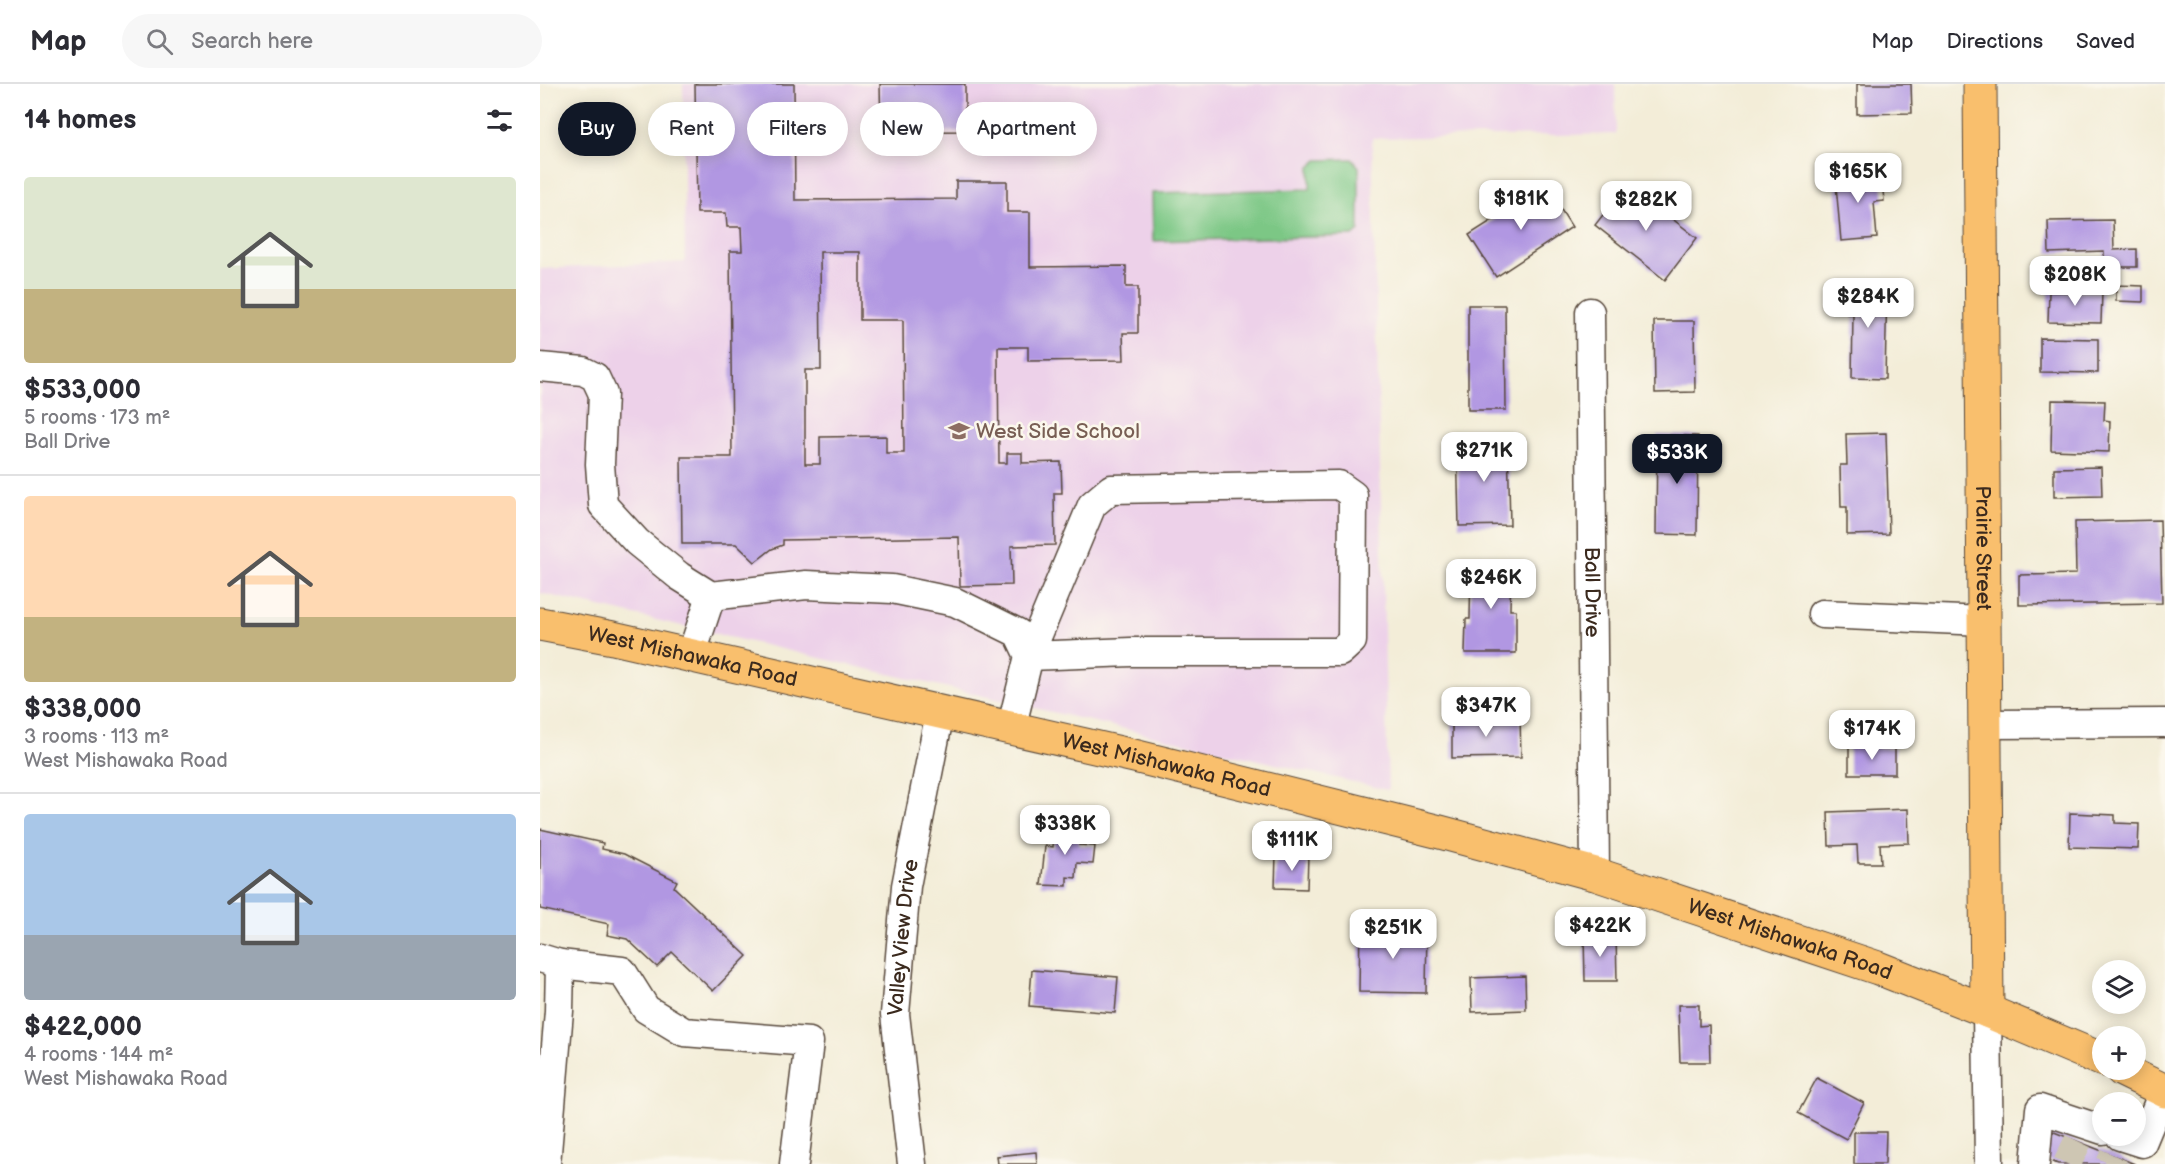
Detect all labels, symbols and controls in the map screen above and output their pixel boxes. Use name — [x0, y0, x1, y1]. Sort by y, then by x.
search box — [122, 14, 542, 68]
text: Map — [30, 25, 86, 58]
icon: search — [143, 25, 176, 58]
text: Search here — [191, 28, 313, 55]
text: Map — [1871, 29, 1914, 54]
text: Directions — [1947, 29, 2043, 54]
text: Saved — [2076, 29, 2135, 54]
chip: Buy — [558, 102, 636, 156]
chip: Rent — [648, 102, 735, 156]
chip: Filters — [747, 102, 848, 156]
chip: New — [860, 102, 944, 156]
chip: Apartment — [956, 102, 1097, 156]
icon: filters — [483, 104, 516, 137]
text: 14 homes — [24, 105, 136, 136]
pin: $165K — [1816, 153, 1900, 204]
text: $165K — [1829, 160, 1887, 184]
pin: $181K — [1479, 180, 1563, 231]
pin: $282K — [1604, 181, 1688, 232]
text: $181K — [1493, 187, 1549, 211]
text: $282K — [1615, 188, 1677, 212]
icon: home — [216, 216, 324, 324]
pin: $208K — [2033, 256, 2117, 307]
text: $208K — [2044, 263, 2106, 287]
pin: $284K — [1826, 278, 1910, 329]
text: $284K — [1837, 285, 1899, 309]
text: $533,000 — [24, 375, 141, 406]
text: 5 rooms · 173 m² — [24, 406, 170, 430]
school or university icon: West Side School — [947, 419, 971, 443]
place label: West Side School — [976, 419, 1140, 444]
text: Ball Drive — [24, 430, 110, 454]
pin: $271K — [1442, 432, 1526, 483]
pin: $533K — [1635, 434, 1719, 485]
text: $271K — [1455, 439, 1513, 463]
text: $533K — [1646, 441, 1708, 465]
street label: Prairie Street — [1970, 485, 1996, 611]
icon: home — [216, 535, 324, 643]
street label: Ball Drive — [1579, 547, 1605, 637]
pin: $246K — [1449, 559, 1533, 610]
text: $246K — [1460, 566, 1522, 590]
street label: West Mishawaka Road — [586, 621, 800, 692]
pin: $347K — [1444, 687, 1528, 738]
text: $338,000 — [24, 694, 142, 725]
text: $347K — [1455, 694, 1517, 718]
pin: $174K — [1830, 710, 1914, 761]
text: $174K — [1843, 717, 1901, 741]
text: 3 rooms · 113 m² — [24, 725, 169, 749]
street label: West Mishawaka Road — [1059, 728, 1273, 802]
text: West Mishawaka Road — [24, 749, 228, 773]
pin: $338K — [1023, 805, 1107, 856]
text: $338K — [1034, 812, 1096, 836]
pin: $111K — [1250, 821, 1334, 872]
text: $111K — [1266, 828, 1318, 852]
icon: home — [216, 853, 324, 961]
street label: Valley View Drive — [883, 857, 924, 1017]
street label: West Mishawaka Road — [1684, 894, 1896, 985]
pin: $422K — [1558, 907, 1642, 958]
pin: $251K — [1351, 909, 1435, 960]
text: $422K — [1569, 914, 1631, 938]
text: $251K — [1364, 916, 1422, 940]
map controls — [2092, 960, 2146, 1146]
button: layers — [2092, 960, 2146, 1014]
text: $422,000 — [24, 1012, 142, 1043]
button: + — [2092, 1026, 2146, 1080]
text: 4 rooms · 144 m² — [24, 1043, 173, 1067]
text: West Mishawaka Road — [24, 1067, 228, 1091]
button: − — [2092, 1092, 2146, 1146]

